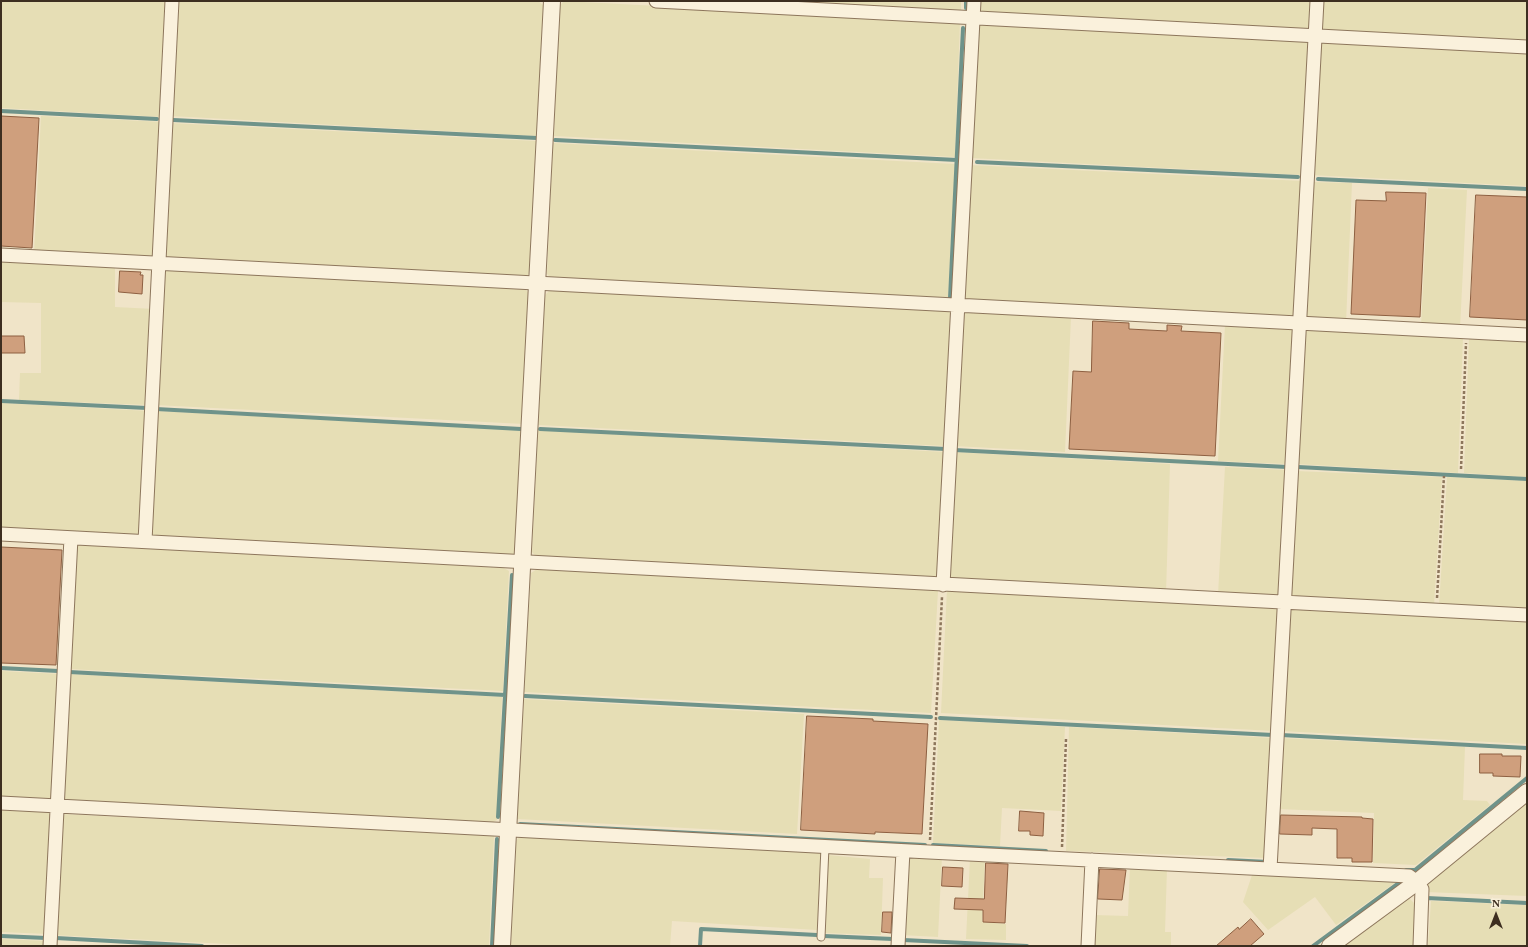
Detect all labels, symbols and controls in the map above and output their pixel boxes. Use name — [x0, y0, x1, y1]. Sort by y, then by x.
north arrow — [1476, 895, 1516, 935]
text: N — [1492, 897, 1500, 909]

